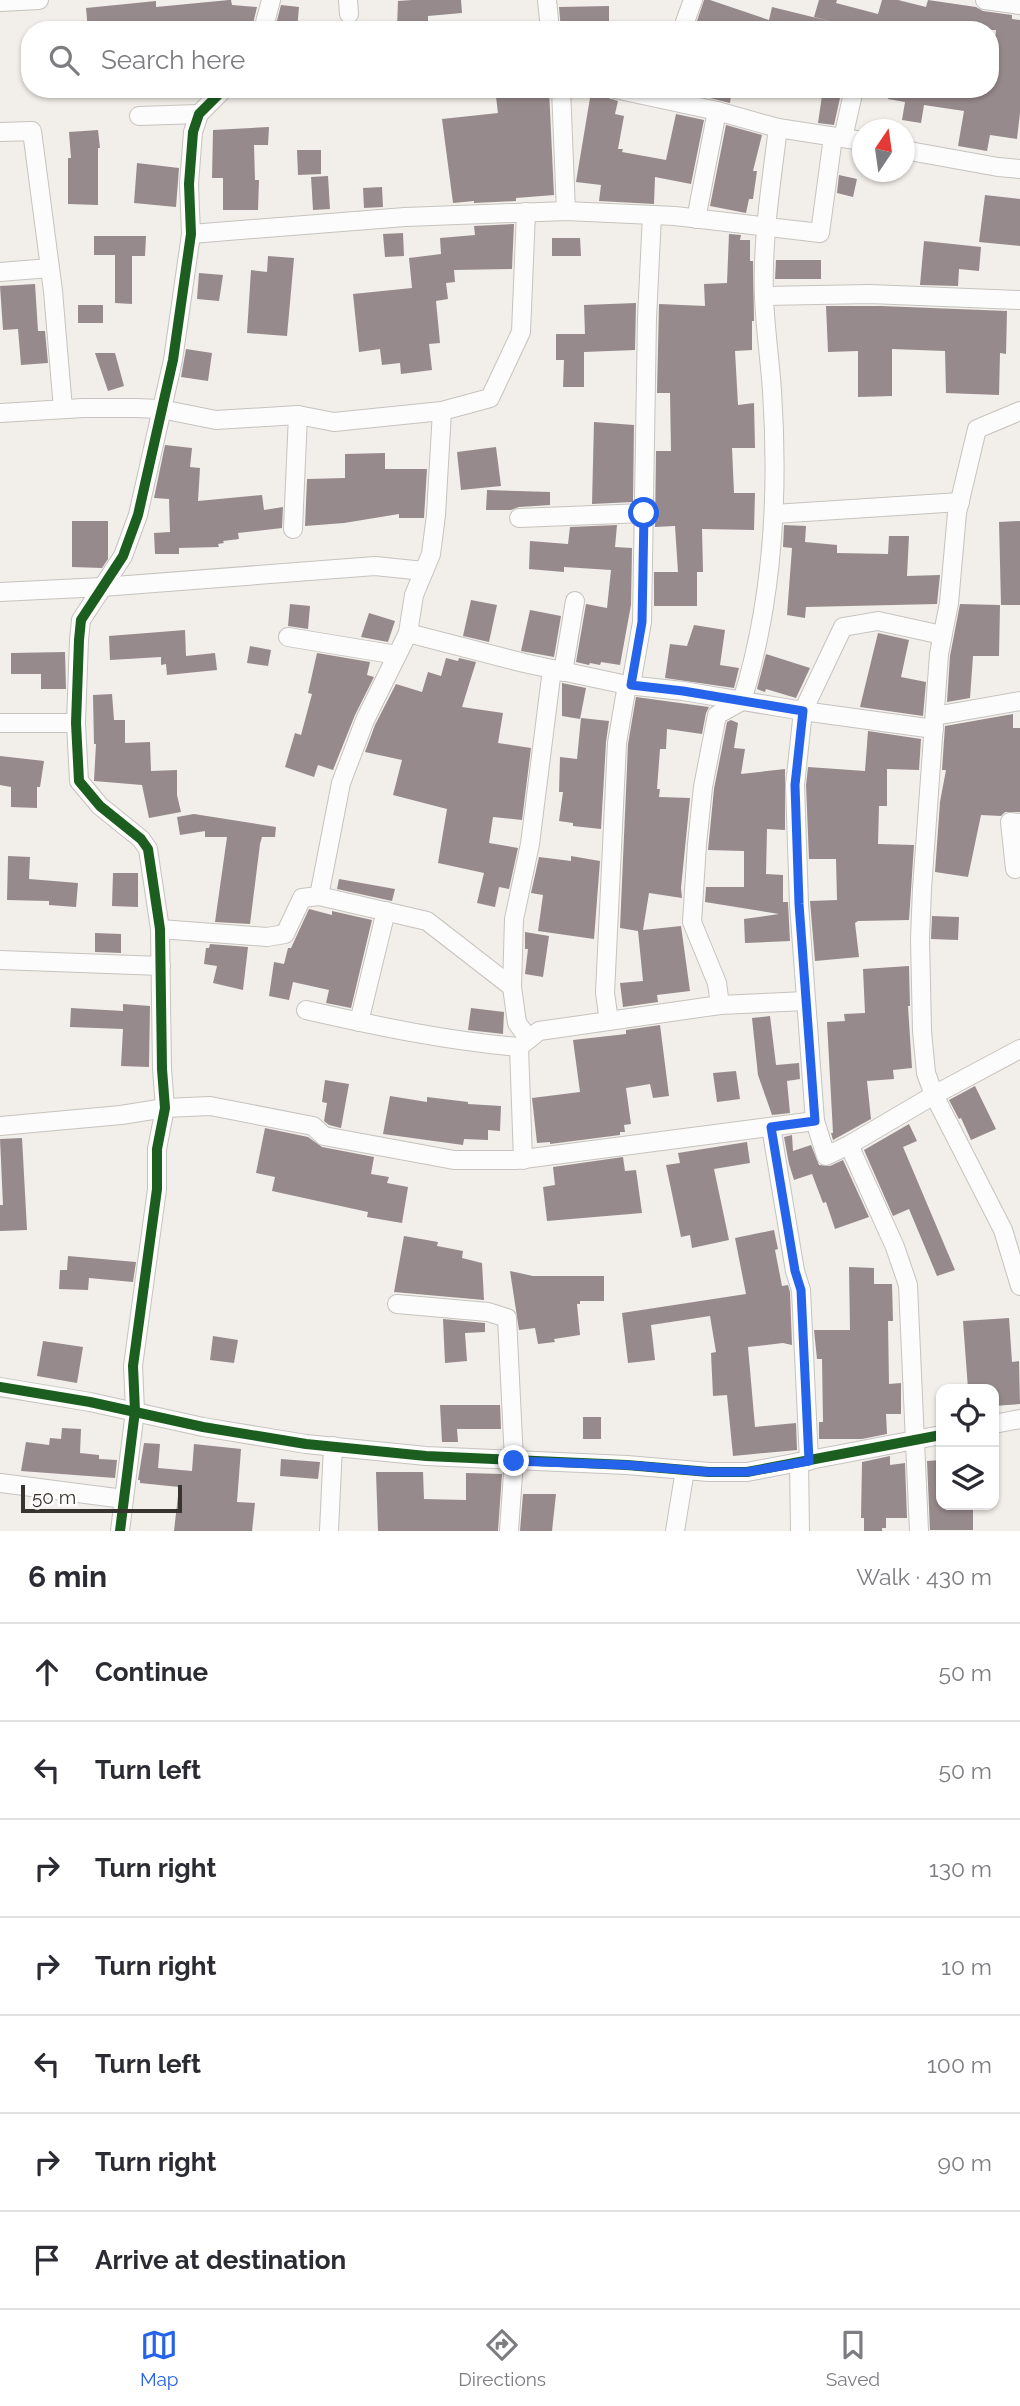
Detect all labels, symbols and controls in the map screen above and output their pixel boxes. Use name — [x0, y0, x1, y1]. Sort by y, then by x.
search box — [21, 21, 999, 98]
icon: search — [45, 41, 83, 79]
text: Search here — [101, 45, 245, 75]
north arrow — [852, 119, 915, 182]
route start — [628, 497, 659, 528]
map controls — [936, 1384, 999, 1510]
button: locate — [936, 1384, 999, 1447]
route end — [498, 1445, 529, 1476]
button: layers — [936, 1447, 999, 1510]
scale bar — [21, 1482, 182, 1514]
text: 50 m — [32, 1486, 76, 1508]
text: 6 min — [28, 1559, 107, 1594]
text: Walk · 430 m — [856, 1563, 992, 1590]
icon: ahead — [28, 1653, 66, 1691]
text: Continue — [95, 1657, 208, 1687]
text: 50 m — [938, 1659, 992, 1686]
icon: left — [28, 1751, 66, 1789]
text: Turn left — [95, 1755, 201, 1785]
text: 50 m — [938, 1757, 992, 1784]
icon: right — [28, 1849, 66, 1887]
text: Turn right — [95, 1853, 216, 1883]
text: 130 m — [929, 1855, 992, 1882]
icon: right — [28, 1947, 66, 1985]
text: Turn right — [95, 1951, 216, 1981]
text: 10 m — [941, 1953, 992, 1980]
icon: left — [28, 2045, 66, 2083]
text: Turn left — [95, 2049, 201, 2079]
text: 100 m — [927, 2051, 992, 2078]
icon: right — [28, 2143, 66, 2181]
text: Turn right — [95, 2147, 216, 2177]
text: 90 m — [937, 2149, 992, 2176]
icon: arrive — [28, 2241, 66, 2279]
text: Arrive at destination — [95, 2245, 346, 2275]
tab: Map — [140, 2326, 179, 2390]
tab: Directions — [458, 2326, 546, 2390]
tab: Saved — [826, 2326, 880, 2390]

